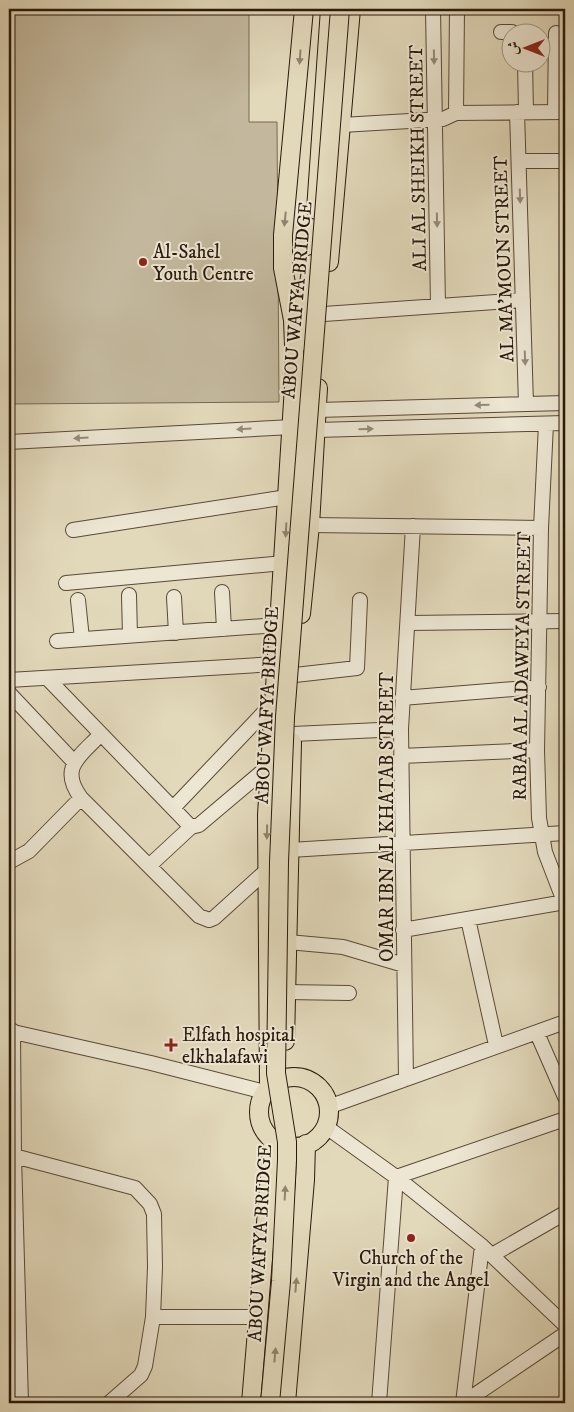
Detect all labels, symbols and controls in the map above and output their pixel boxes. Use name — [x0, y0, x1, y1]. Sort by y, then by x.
north arrow — [502, 22, 552, 72]
text: ش — [505, 41, 523, 55]
street label: ALI AL SHEIKH STREET — [405, 44, 432, 271]
one-way arrow — [296, 50, 304, 66]
one-way arrow — [430, 50, 438, 66]
street label: AL MA'MOUN STREET — [489, 155, 520, 363]
one-way arrow — [516, 188, 524, 204]
street label: ABOU WAFYA BRIDGE — [277, 200, 318, 400]
one-way arrow — [281, 211, 289, 227]
one-way arrow — [433, 212, 441, 228]
place label: Al-Sahel Youth Centre — [153, 241, 254, 286]
marker: Al-Sahel Youth Centre — [137, 256, 149, 268]
one-way arrow — [521, 350, 529, 366]
one-way arrow — [473, 402, 489, 410]
one-way arrow — [358, 424, 374, 432]
one-way arrow — [235, 426, 251, 434]
one-way arrow — [73, 435, 89, 443]
one-way arrow — [281, 522, 289, 538]
street label: RABAA AL ADAWEYA STREET — [509, 531, 536, 801]
street label: ABOU WAFYA BRIDGE — [251, 606, 284, 805]
street label: OMAR IBN AL KHATAB STREET — [376, 671, 399, 962]
one-way arrow — [263, 824, 271, 840]
place label: Elfath hospital elkhalafawi — [182, 1024, 295, 1069]
marker: Elfath hospital elkhalafawi — [164, 1038, 178, 1052]
street label: ABOU WAFYA BRIDGE — [244, 1144, 277, 1343]
one-way arrow — [282, 1184, 290, 1200]
marker: Church of the Virgin and the Angel — [405, 1232, 417, 1244]
place label: Church of the Virgin and the Angel — [332, 1247, 489, 1292]
one-way arrow — [292, 1277, 300, 1293]
one-way arrow — [271, 1346, 279, 1362]

